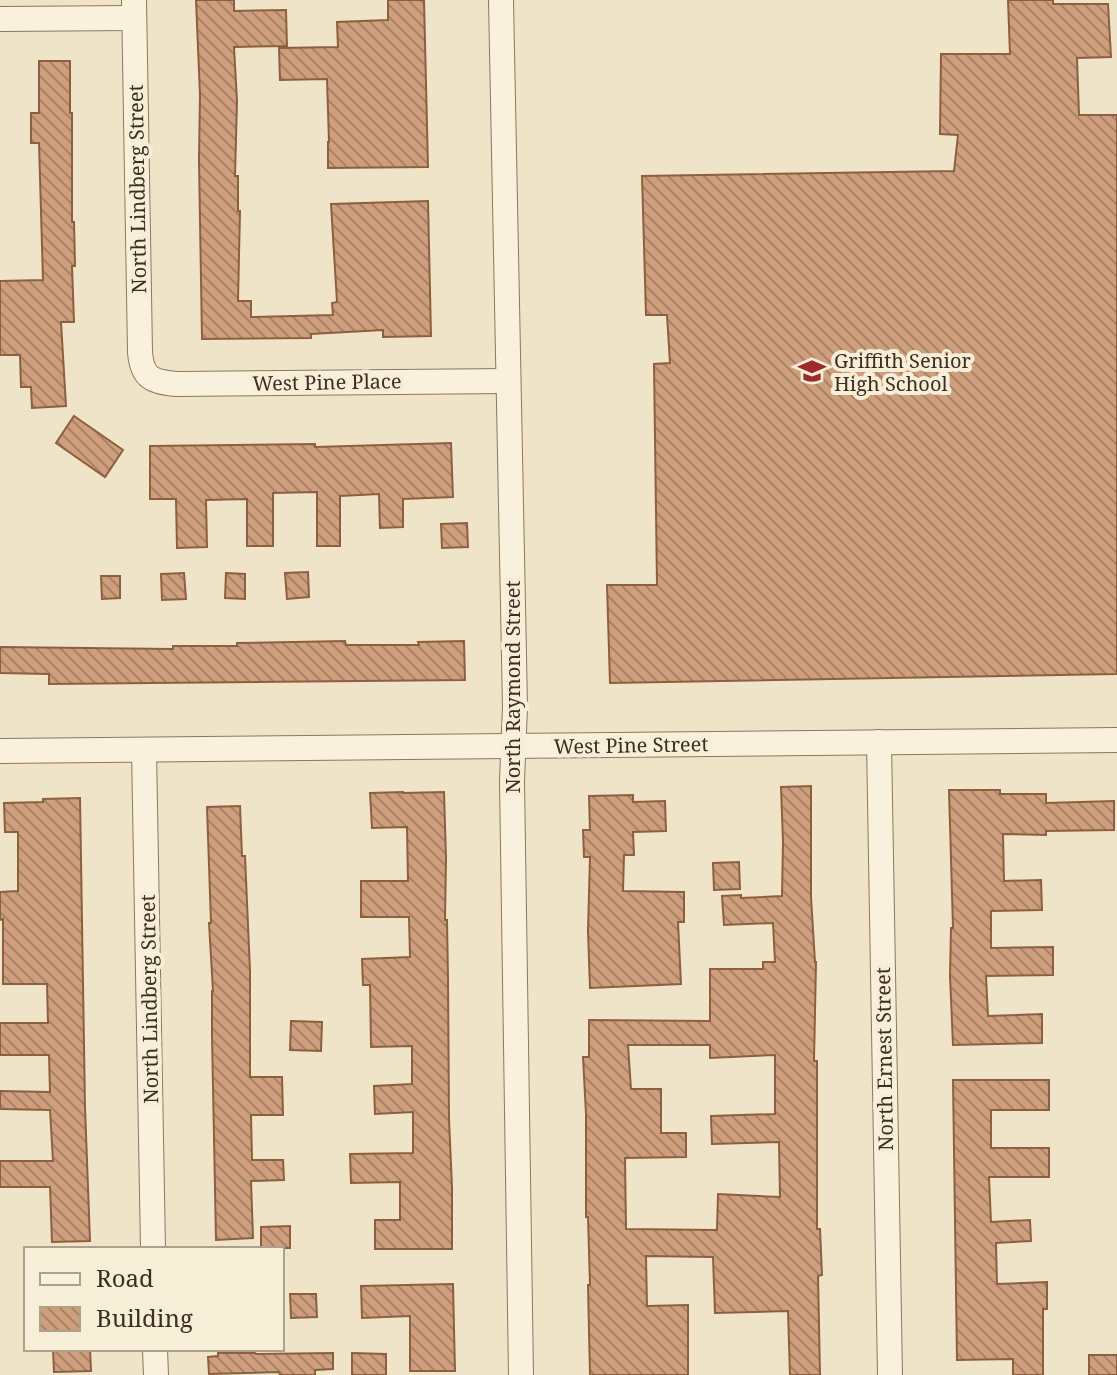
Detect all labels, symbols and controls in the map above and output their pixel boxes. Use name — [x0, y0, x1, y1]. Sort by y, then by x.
street label: North Lindberg Street — [122, 84, 152, 294]
place label: Griffith Senior High School — [834, 347, 971, 397]
school or university icon: Griffith Senior High School — [797, 356, 827, 386]
street label: West Pine Place — [252, 367, 402, 397]
street label: North Raymond Street — [499, 580, 526, 794]
street label: West Pine Street — [553, 730, 709, 760]
street label: North Lindberg Street — [134, 894, 164, 1104]
street label: North Ernest Street — [869, 967, 899, 1151]
legend — [24, 1247, 284, 1351]
text: Road — [96, 1261, 154, 1294]
text: Building — [96, 1301, 193, 1334]

